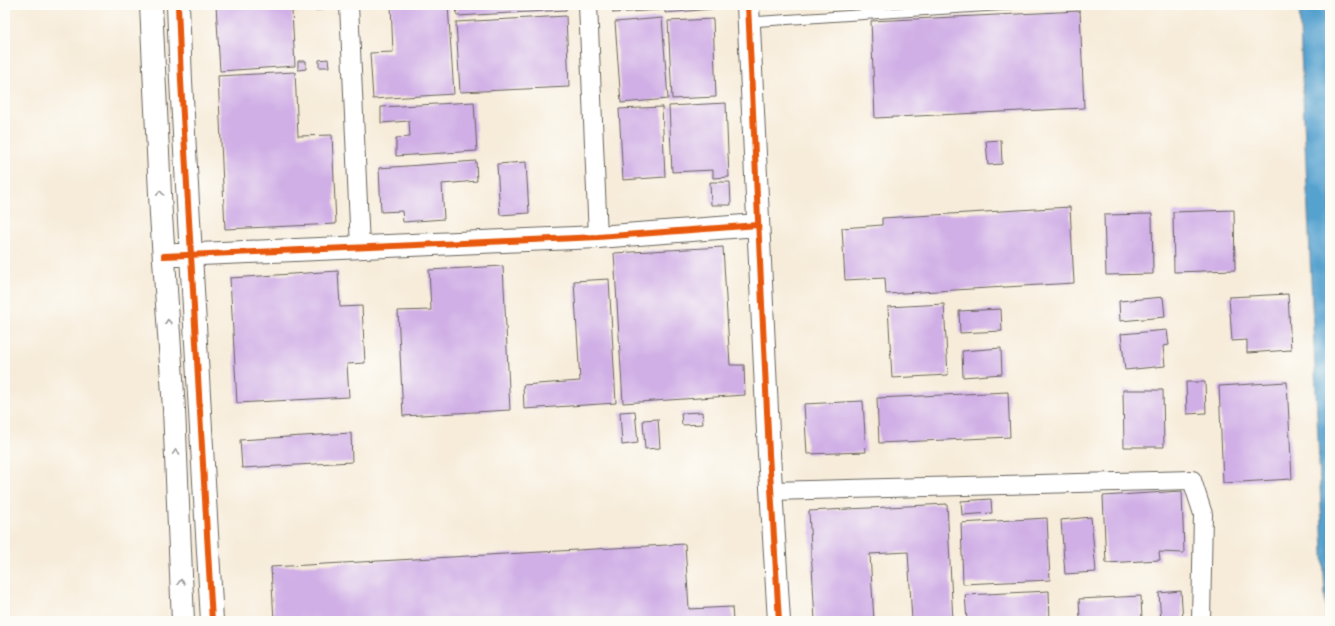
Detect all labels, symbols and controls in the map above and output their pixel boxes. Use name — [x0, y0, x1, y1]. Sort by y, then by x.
one-way arrow — [156, 190, 164, 196]
one-way arrow — [164, 319, 173, 325]
one-way arrow — [171, 449, 180, 455]
one-way arrow — [177, 579, 185, 585]

